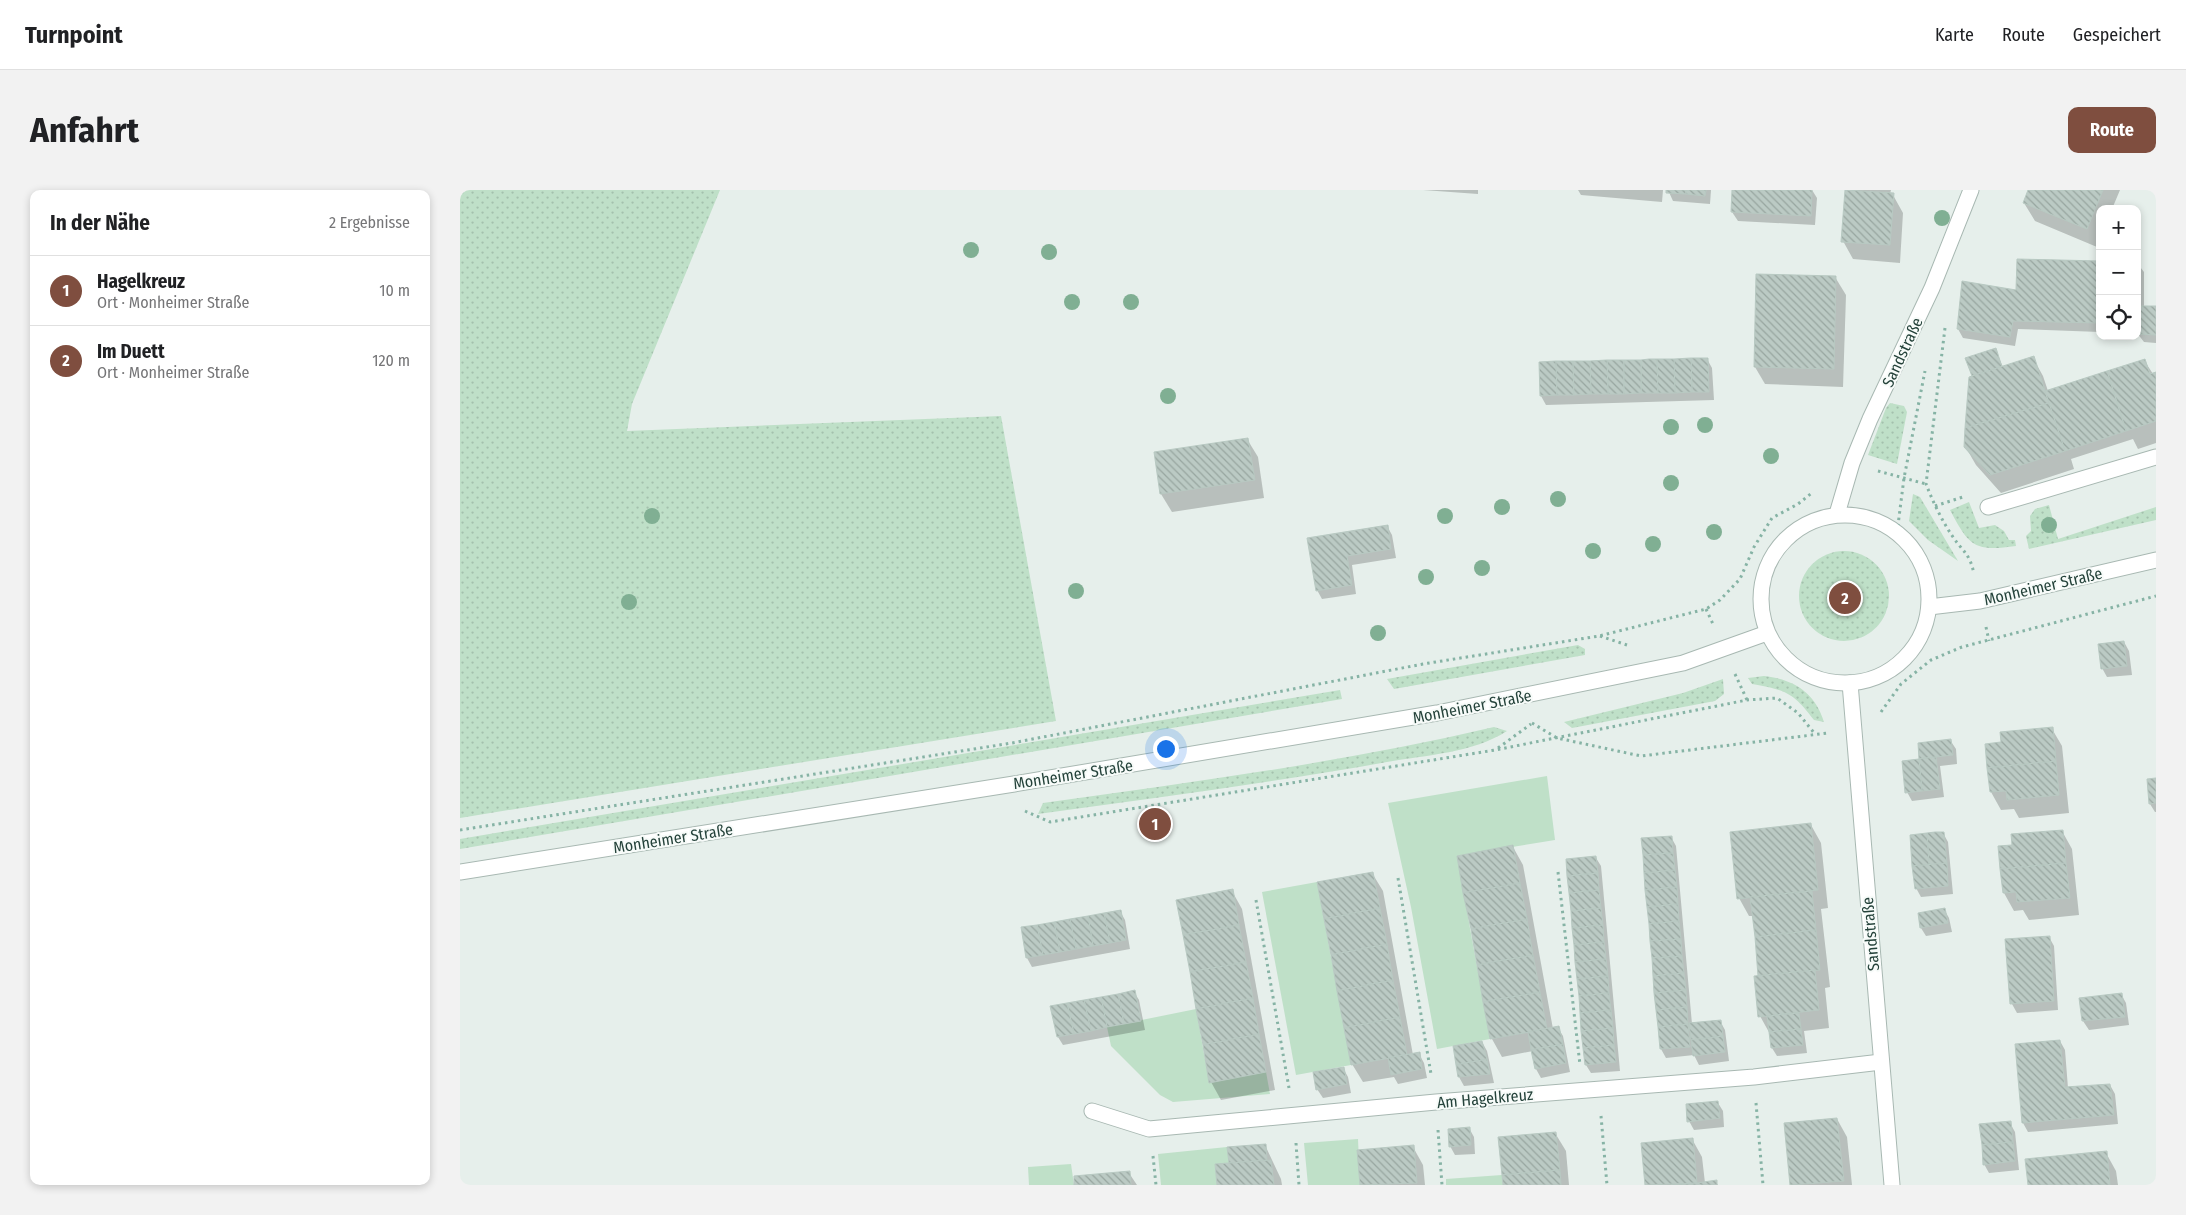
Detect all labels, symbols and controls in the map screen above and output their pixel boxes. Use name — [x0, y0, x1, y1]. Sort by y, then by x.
text: Turnpoint — [25, 21, 123, 49]
text: Karte — [1935, 24, 1974, 46]
text: Route — [2002, 24, 2045, 46]
text: Gespeichert — [2073, 24, 2161, 46]
button: Route — [2068, 107, 2156, 153]
text: Anfahrt — [30, 109, 139, 151]
map controls — [2096, 205, 2141, 340]
button: + — [2096, 205, 2141, 250]
text: In der Nähe — [50, 210, 150, 236]
text: 2 Ergebnisse — [329, 213, 410, 232]
button: − — [2096, 250, 2141, 295]
text: Hagelkreuz — [97, 270, 185, 293]
text: 1 — [63, 281, 69, 300]
text: 10 m — [379, 281, 410, 300]
text: Ort · Monheimer Straße — [97, 293, 249, 312]
button: locate — [2096, 295, 2141, 340]
street label: Sandstraße — [1878, 314, 1927, 390]
text: Im Duett — [97, 340, 165, 363]
text: 2 — [62, 351, 70, 370]
text: 120 m — [372, 351, 410, 370]
text: Ort · Monheimer Straße — [97, 363, 249, 382]
street label: Monheimer Straße — [1982, 564, 2104, 609]
pin: 2 — [1829, 579, 1861, 617]
street label: Monheimer Straße — [1411, 686, 1533, 727]
your location — [1153, 736, 1179, 762]
street label: Monheimer Straße — [1012, 756, 1134, 793]
pin: 1 — [1139, 805, 1171, 843]
street label: Monheimer Straße — [612, 820, 734, 857]
street label: Sandstraße — [1858, 896, 1883, 972]
street label: Am Hagelkreuz — [1436, 1085, 1534, 1112]

